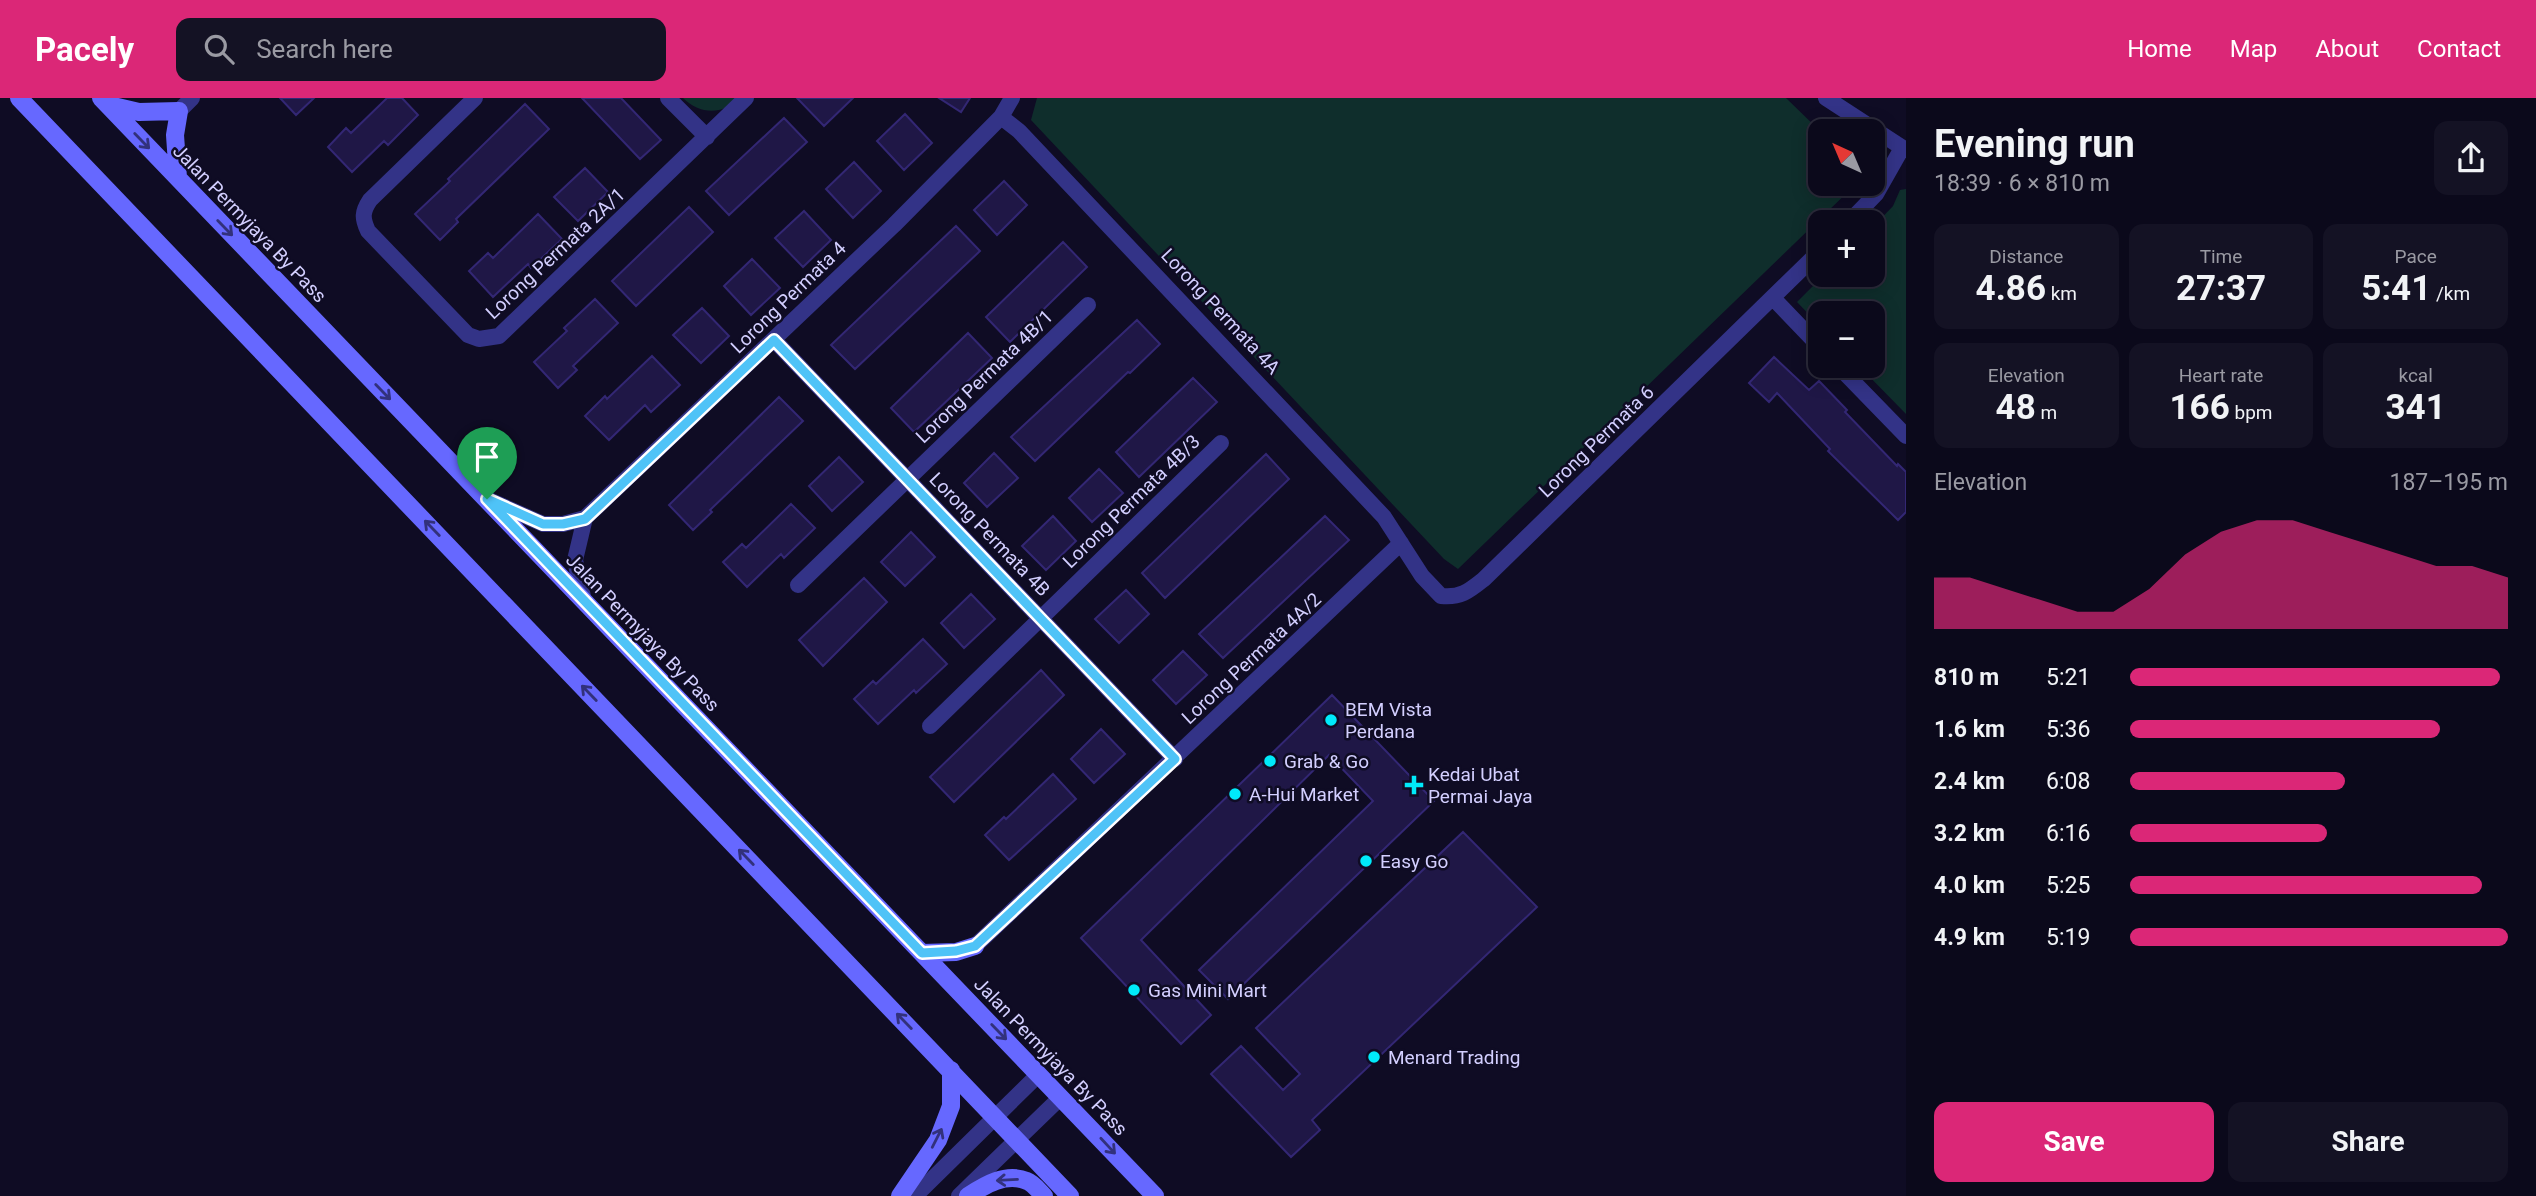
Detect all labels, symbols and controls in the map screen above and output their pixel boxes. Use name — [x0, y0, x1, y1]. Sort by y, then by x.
search box — [176, 18, 666, 81]
text: Pacely — [35, 30, 134, 69]
icon: search — [200, 30, 238, 68]
text: Search here — [256, 34, 393, 64]
text: Home — [2127, 35, 2192, 63]
text: Map — [2230, 35, 2277, 63]
text: About — [2315, 35, 2379, 63]
text: Contact — [2417, 35, 2501, 63]
north arrow — [1808, 119, 1885, 196]
map controls — [1808, 119, 1885, 378]
button: share — [2434, 121, 2508, 195]
text: Evening run — [1934, 122, 2135, 166]
one-way arrow — [134, 133, 151, 150]
street label: Jalan Permyjaya By Pass — [168, 139, 331, 307]
text: 18:39 · 6 × 810 m — [1934, 170, 2110, 197]
street label: Lorong Permata 2A/1 — [481, 183, 630, 324]
button: + — [1808, 210, 1885, 287]
one-way arrow — [217, 219, 234, 236]
street label: Lorong Permata 4 — [726, 236, 851, 358]
street label: Lorong Permata 4A — [1156, 244, 1285, 380]
text: Distance — [1989, 245, 2063, 268]
text: Time — [2200, 245, 2242, 268]
text: Pace — [2395, 245, 2437, 268]
text: 4.86 — [1976, 268, 2046, 309]
text: 27:37 — [2176, 268, 2266, 309]
text: 5:41 — [2361, 268, 2431, 309]
text: km — [2046, 282, 2077, 305]
text: /km — [2431, 282, 2470, 305]
button: − — [1808, 301, 1885, 378]
street label: Lorong Permata 4B/1 — [911, 305, 1058, 448]
text: Elevation — [1988, 364, 2065, 387]
text: Heart rate — [2179, 364, 2263, 387]
text: kcal — [2398, 364, 2433, 387]
street label: Lorong Permata 6 — [1534, 381, 1659, 502]
one-way arrow — [375, 383, 392, 400]
text: 48 — [1996, 387, 2036, 428]
text: 166 — [2170, 387, 2230, 428]
text: 341 — [2386, 387, 2446, 428]
text: m — [2036, 401, 2057, 424]
text: bpm — [2230, 401, 2272, 424]
pin — [457, 427, 517, 499]
street label: Lorong Permata 4B/3 — [1058, 430, 1205, 573]
icon: arrive — [468, 438, 506, 476]
street label: Lorong Permata 4B — [925, 468, 1055, 601]
text: Elevation — [1934, 469, 2027, 496]
text: 187–195 m — [2389, 469, 2508, 496]
one-way arrow — [423, 520, 440, 537]
street label: Jalan Permyjaya By Pass — [561, 548, 724, 716]
street label: Lorong Permata 4A/2 — [1177, 588, 1326, 729]
text: 810 m — [1934, 664, 1999, 691]
text: 5:21 — [2046, 664, 2090, 691]
one-way arrow — [580, 684, 597, 701]
place label: BEM Vista Perdana — [1345, 698, 1432, 743]
marker: BEM Vista Perdana — [1323, 712, 1339, 728]
text: 1.6 km — [1934, 716, 2005, 743]
text: 5:36 — [2046, 716, 2090, 743]
place label: Grab & Go — [1284, 750, 1369, 773]
marker: Grab & Go — [1262, 753, 1278, 769]
place label: Kedai Ubat Permai Jaya — [1428, 763, 1533, 808]
text: 2.4 km — [1934, 768, 2005, 795]
text: 6:08 — [2046, 768, 2090, 795]
marker: Kedai Ubat Permai Jaya — [1406, 777, 1422, 793]
place label: A-Hui Market — [1249, 783, 1359, 806]
marker: A-Hui Market — [1227, 786, 1243, 802]
text: 3.2 km — [1934, 820, 2005, 847]
text: 6:16 — [2046, 820, 2090, 847]
one-way arrow — [738, 849, 755, 866]
place label: Easy Go — [1380, 850, 1448, 873]
marker: Easy Go — [1358, 853, 1374, 869]
text: 4.0 km — [1934, 872, 2005, 899]
text: 5:25 — [2046, 872, 2090, 899]
text: 4.9 km — [1934, 924, 2005, 951]
text: 5:19 — [2046, 924, 2090, 951]
street label: Jalan Permyjaya By Pass — [969, 972, 1132, 1140]
place label: Gas Mini Mart — [1148, 979, 1267, 1002]
marker: Gas Mini Mart — [1126, 982, 1142, 998]
one-way arrow — [895, 1013, 912, 1030]
one-way arrow — [991, 1023, 1008, 1040]
place label: Menard Trading — [1388, 1046, 1520, 1069]
marker: Menard Trading — [1366, 1049, 1382, 1065]
button: Save — [1934, 1102, 2214, 1182]
button: Share — [2228, 1102, 2508, 1182]
one-way arrow — [930, 1129, 944, 1149]
one-way arrow — [1100, 1137, 1116, 1155]
one-way arrow — [996, 1174, 1019, 1187]

